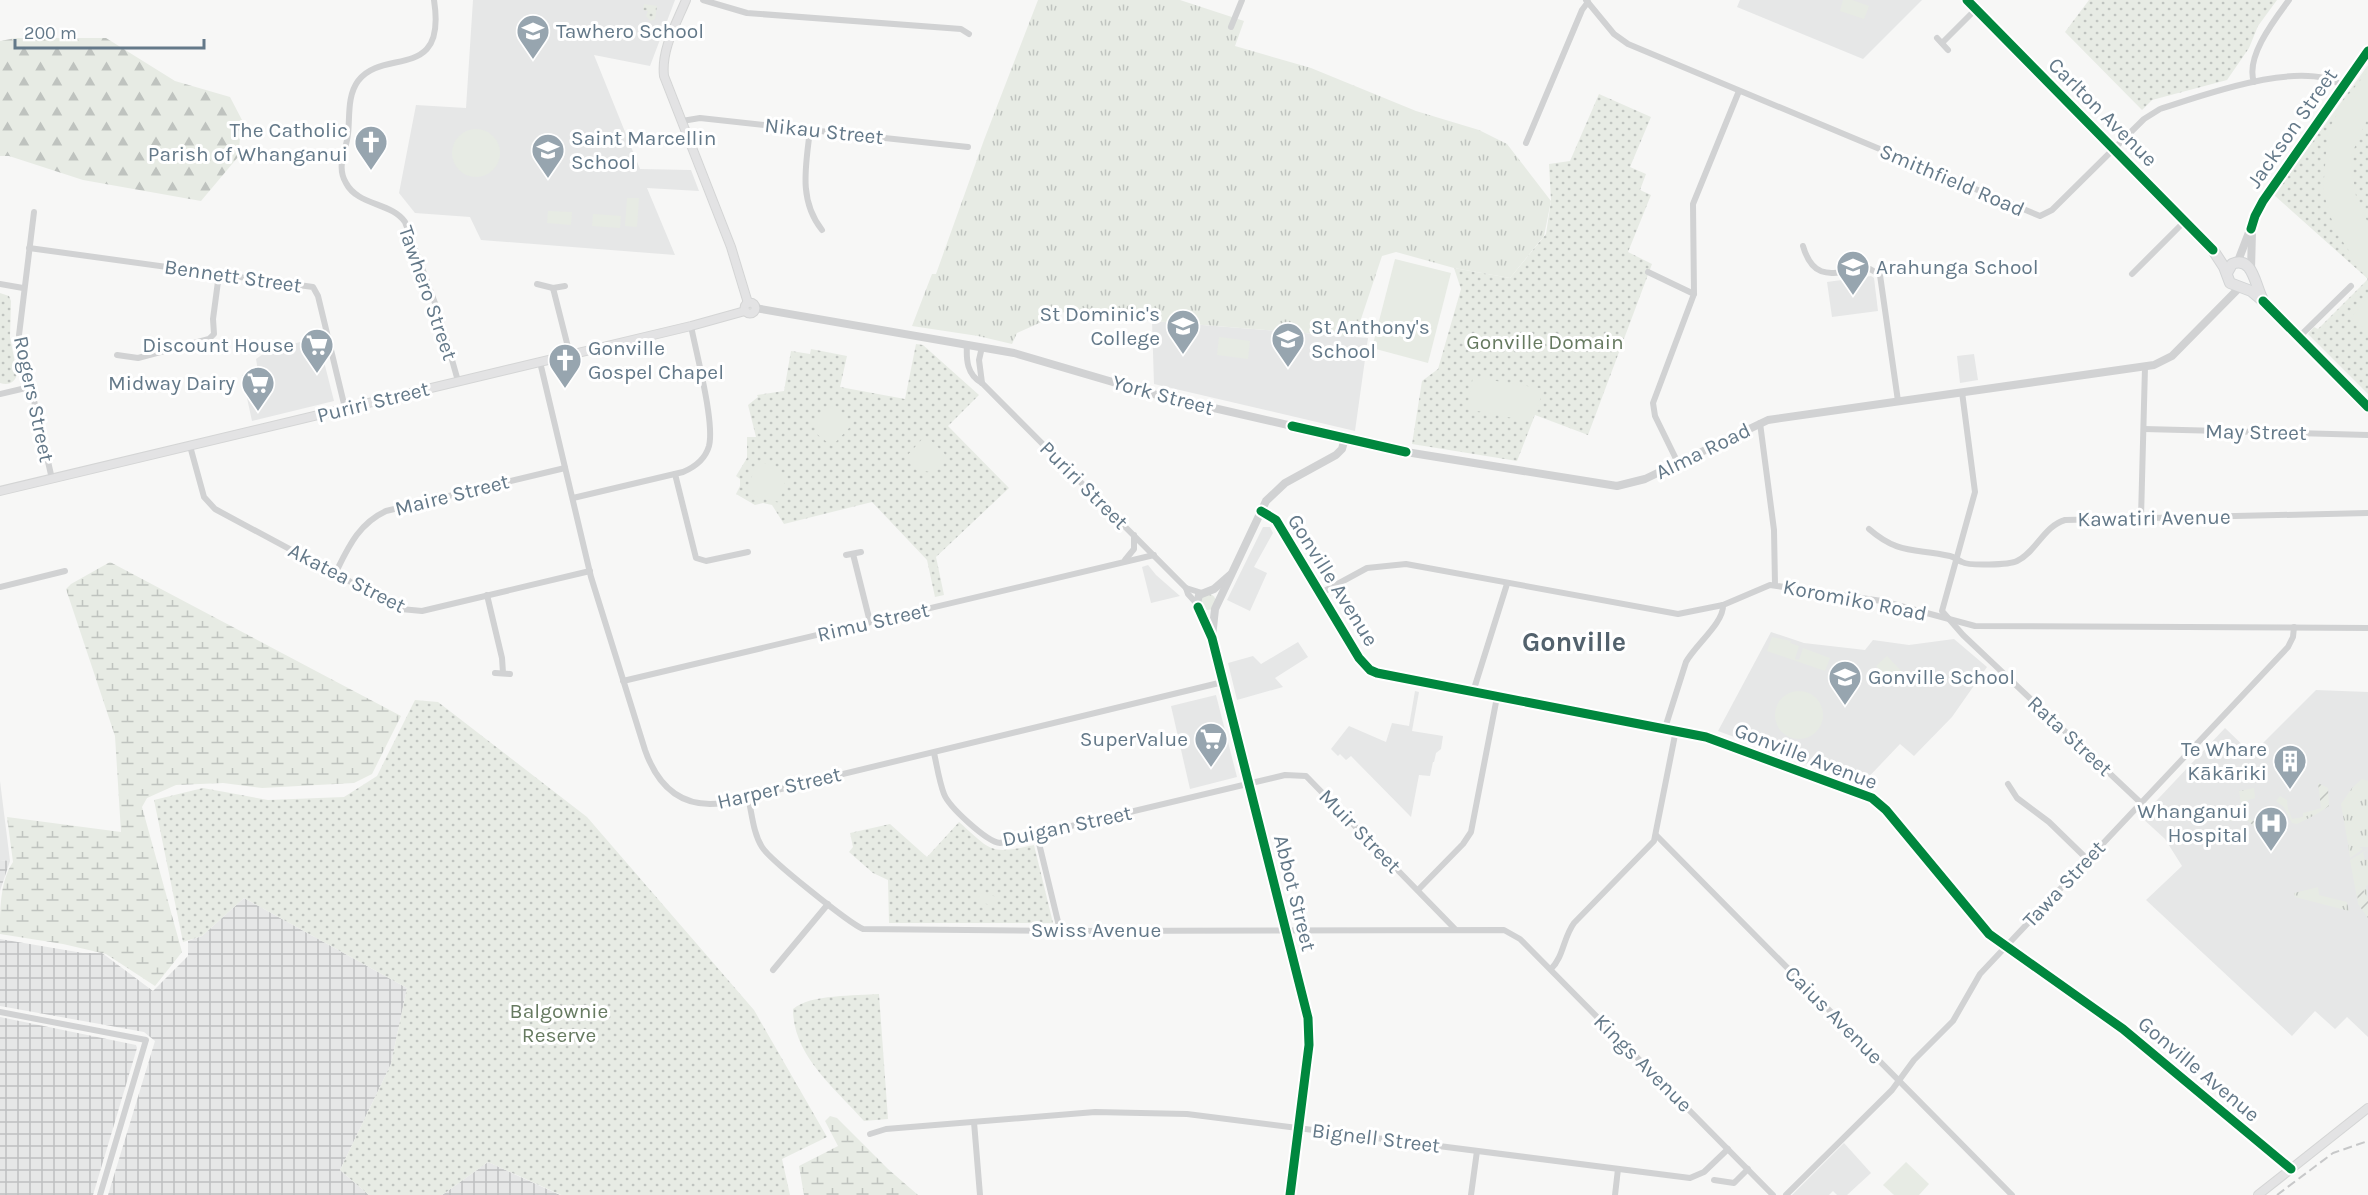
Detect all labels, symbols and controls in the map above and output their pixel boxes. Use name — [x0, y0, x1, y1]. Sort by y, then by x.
scale bar — [15, 12, 204, 50]
school or university icon: Tawhero School — [515, 13, 551, 60]
place label: Tawhero School — [556, 19, 704, 43]
text: 200 m — [24, 22, 77, 44]
street label: Carlton Avenue — [2044, 53, 2162, 171]
street label: Jackson Street — [2242, 63, 2342, 192]
street label: Nikau Street — [763, 113, 885, 149]
place label: The Catholic Parish of Whanganui — [148, 118, 348, 166]
church icon: The Catholic Parish of Whanganui — [353, 124, 389, 171]
place label: Saint Marcellin School — [571, 126, 716, 174]
school or university icon: Saint Marcellin School — [530, 132, 566, 179]
street label: Smithfield Road — [1876, 139, 2028, 221]
street label: Tawhero Street — [394, 223, 462, 363]
school or university icon: Arahunga School — [1835, 249, 1871, 296]
street label: Bennett Street — [163, 254, 303, 298]
place label: Arahunga School — [1876, 255, 2039, 279]
place label: St Dominic's College — [1040, 302, 1160, 350]
school or university icon: St Dominic's College — [1165, 308, 1201, 355]
place label: St Anthony's School — [1311, 315, 1430, 363]
school or university icon: St Anthony's School — [1270, 321, 1306, 368]
supermarket icon: Discount House — [299, 327, 335, 374]
park label: Gonville Domain — [1466, 330, 1624, 354]
place label: Discount House — [142, 333, 294, 357]
street label: Rogers Street — [9, 334, 59, 464]
place label: Gonville Gospel Chapel — [588, 336, 724, 384]
church icon: Gonville Gospel Chapel — [547, 342, 583, 389]
supermarket icon: Midway Dairy — [240, 365, 276, 412]
street label: York Street — [1110, 370, 1216, 420]
place label: Midway Dairy — [108, 371, 235, 395]
street label: Puriri Street — [314, 376, 432, 428]
street label: Alma Road — [1652, 418, 1754, 484]
street label: May Street — [2205, 419, 2307, 445]
street label: Puriri Street — [1035, 436, 1133, 534]
street label: Maire Street — [393, 469, 512, 521]
street label: Kawatiri Avenue — [2077, 505, 2231, 531]
street label: Gonville Avenue — [1283, 510, 1383, 650]
street label: Akatea Street — [284, 538, 410, 618]
street label: Koromiko Road — [1781, 574, 1929, 626]
street label: Rimu Street — [815, 597, 931, 647]
district label: Gonville — [1522, 626, 1626, 658]
school or university icon: Gonville School — [1827, 659, 1863, 706]
place label: Gonville School — [1868, 665, 2015, 689]
street label: Rata Street — [2023, 691, 2117, 781]
street label: Gonville Avenue — [1731, 718, 1881, 794]
supermarket icon: SuperValue — [1193, 721, 1229, 768]
place label: SuperValue — [1080, 727, 1188, 751]
place label: Te Whare Kākāriki — [2181, 737, 2267, 785]
building icon: Te Whare Kākāriki — [2272, 743, 2308, 790]
street label: Harper Street — [715, 762, 843, 814]
street label: Muir Street — [1314, 784, 1406, 878]
place label: Whanganui Hospital — [2137, 799, 2248, 847]
street label: Duigan Street — [1000, 801, 1134, 851]
hospital icon: Whanganui Hospital — [2253, 805, 2289, 852]
street label: Abbot Street — [1269, 832, 1321, 954]
street label: Tawa Street — [2018, 836, 2110, 932]
street label: Swiss Avenue — [1031, 918, 1161, 942]
street label: Caius Avenue — [1780, 961, 1888, 1069]
park label: Balgownie Reserve — [510, 999, 608, 1047]
street label: Kings Avenue — [1589, 1009, 1697, 1117]
street label: Gonville Avenue — [2133, 1011, 2265, 1127]
street label: Bignell Street — [1311, 1118, 1442, 1158]

